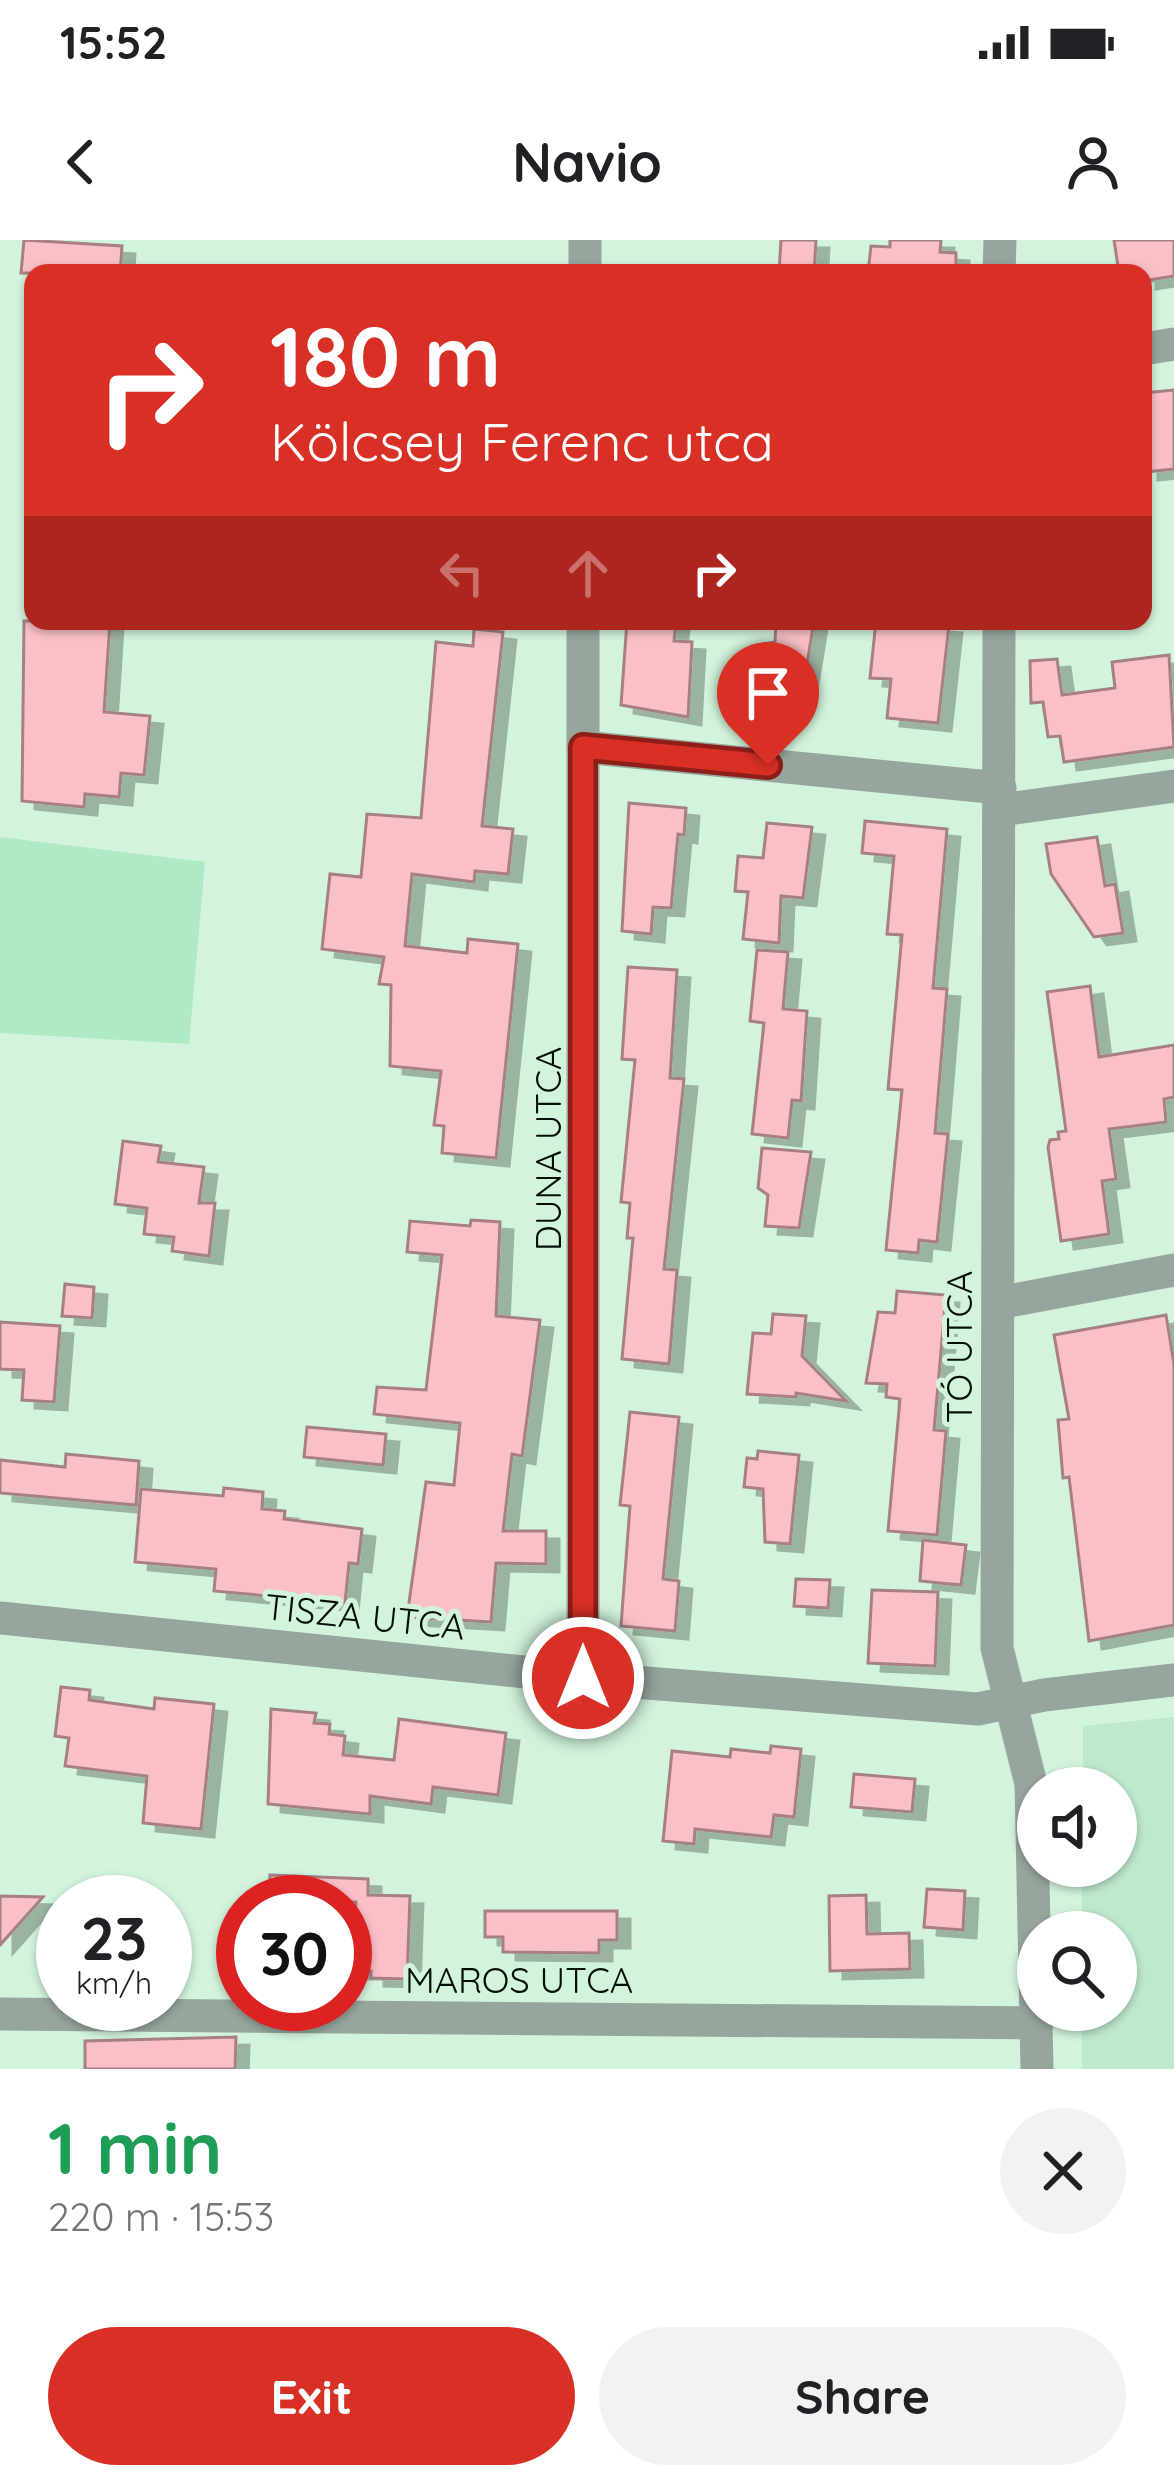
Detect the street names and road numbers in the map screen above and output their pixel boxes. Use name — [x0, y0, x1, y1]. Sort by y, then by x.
street label: DUNA UTCA — [525, 1047, 570, 1251]
street label: TÓ UTCA — [936, 1271, 981, 1423]
street label: TISZA UTCA — [263, 1583, 467, 1649]
street label: MAROS UTCA — [405, 1957, 633, 2002]

